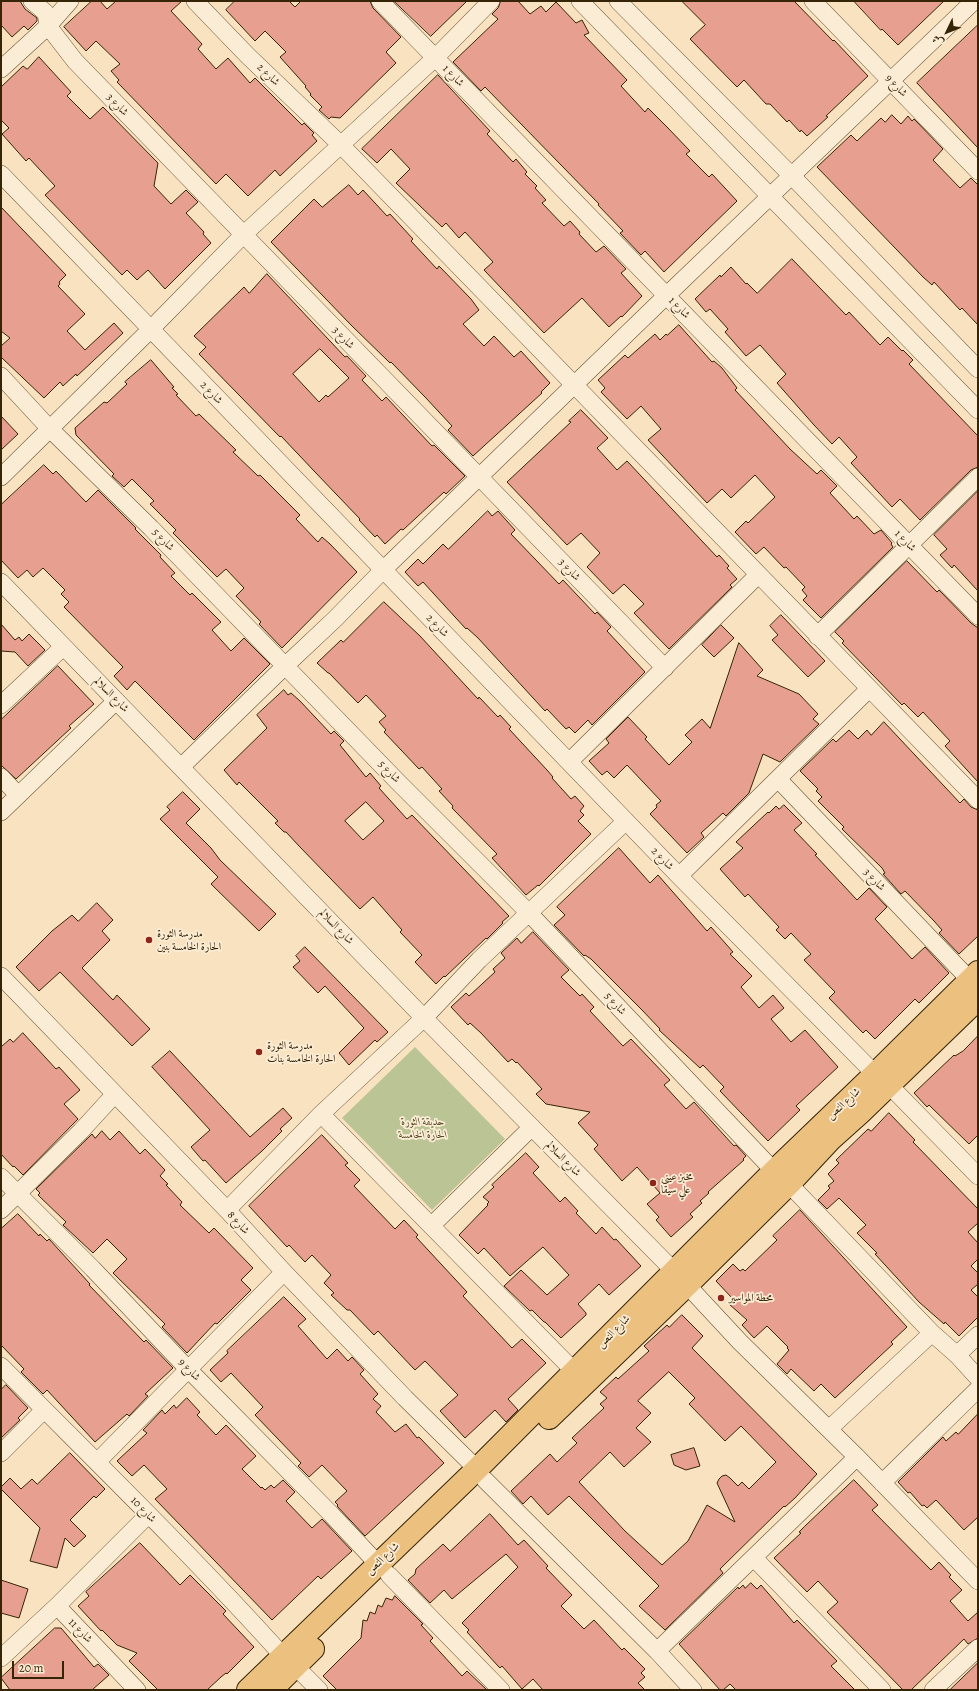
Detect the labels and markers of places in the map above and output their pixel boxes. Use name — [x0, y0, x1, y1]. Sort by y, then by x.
place label: مدرسة الثورة الحارة الخامسة بنين — [157, 927, 221, 953]
marker: مدرسة الثورة الحارة الخامسة بنين — [144, 935, 154, 945]
place label: مدرسة الثورة الحارة الخامسة بنات — [267, 1039, 335, 1065]
marker: مدرسة الثورة الحارة الخامسة بنات — [254, 1047, 264, 1057]
place label: مخبز عيني علي سيقا — [661, 1170, 693, 1196]
marker: مخبز عيني علي سيقا — [648, 1178, 658, 1188]
place label: محطة المواسير — [729, 1291, 773, 1305]
marker: محطة المواسير — [716, 1293, 726, 1303]

